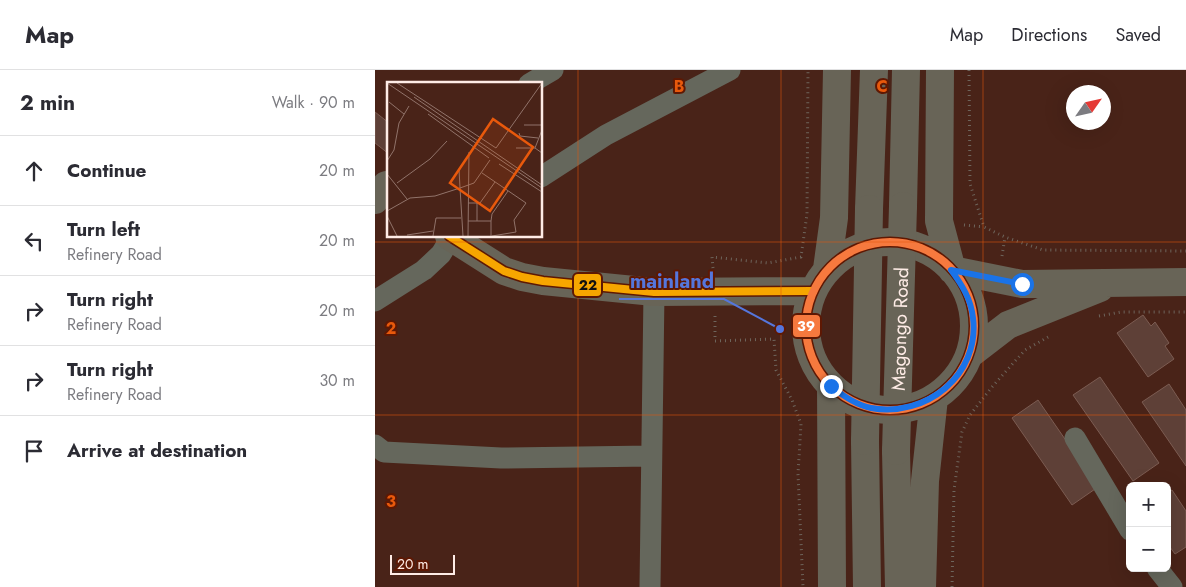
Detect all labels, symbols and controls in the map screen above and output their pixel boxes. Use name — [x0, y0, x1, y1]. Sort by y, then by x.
text: Map — [25, 17, 74, 52]
text: Map — [950, 22, 983, 48]
text: Directions — [1011, 22, 1087, 48]
text: Saved — [1115, 22, 1161, 48]
text: B — [674, 75, 684, 98]
text: C — [876, 75, 888, 98]
inset map — [387, 82, 543, 238]
north arrow — [1066, 85, 1111, 130]
text: 2 min — [20, 88, 75, 118]
text: Walk · 90 m — [272, 91, 355, 114]
icon: ahead — [20, 157, 48, 185]
text: Continue — [67, 157, 146, 184]
text: 20 m — [319, 159, 355, 182]
text: Turn left — [67, 216, 140, 243]
icon: left — [20, 227, 48, 255]
text: 20 m — [319, 229, 355, 252]
text: Refinery Road — [67, 243, 162, 266]
callout: mainland — [619, 264, 724, 299]
text: mainland — [630, 267, 714, 296]
street label: Magongo Road — [885, 267, 915, 391]
line badge: 22 — [573, 273, 602, 297]
route start — [1011, 273, 1034, 296]
text: 22 — [579, 275, 597, 295]
text: Turn right — [67, 286, 153, 313]
icon: right — [20, 297, 48, 325]
text: 20 m — [319, 299, 355, 322]
text: Refinery Road — [67, 313, 162, 336]
line badge: 39 — [792, 314, 821, 338]
text: 39 — [797, 316, 815, 336]
text: 2 — [386, 317, 396, 340]
text: Turn right — [67, 356, 153, 383]
icon: right — [20, 367, 48, 395]
text: 30 m — [319, 369, 355, 392]
route end — [820, 375, 843, 398]
text: Refinery Road — [67, 383, 162, 406]
icon: arrive — [20, 437, 48, 465]
text: Arrive at destination — [67, 437, 247, 464]
map controls — [1126, 482, 1171, 572]
button: + — [1126, 482, 1171, 527]
text: 3 — [386, 490, 396, 513]
button: − — [1126, 527, 1171, 572]
scale bar — [390, 552, 455, 575]
text: 20 m — [397, 554, 429, 574]

